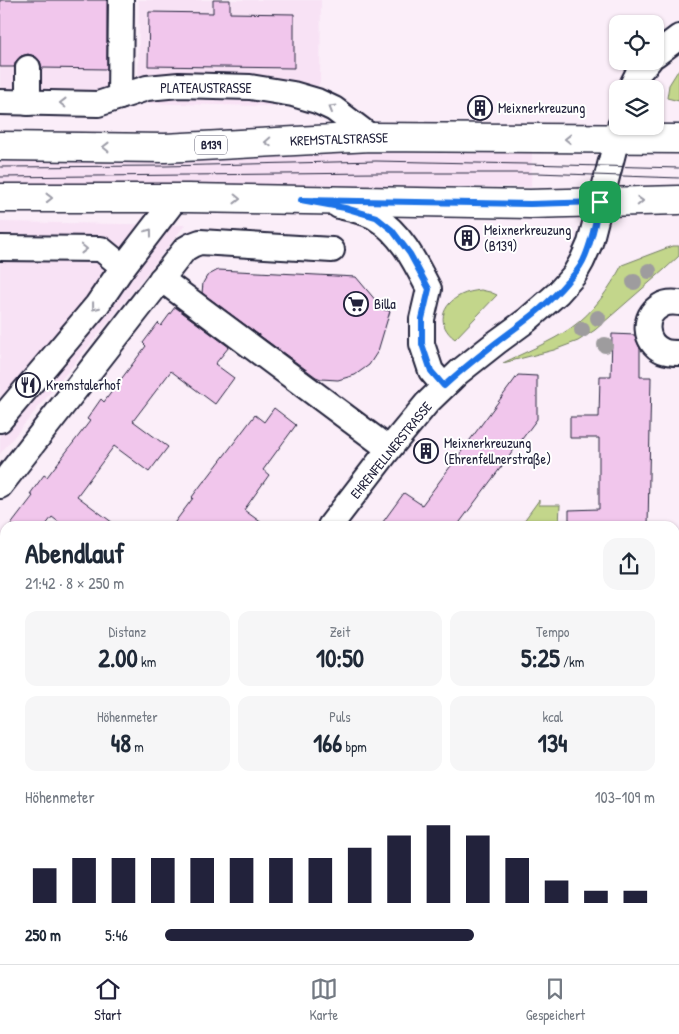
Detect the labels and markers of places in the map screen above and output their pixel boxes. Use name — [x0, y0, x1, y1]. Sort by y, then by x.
building icon: Meixnerkreuzung — [467, 95, 493, 121]
place label: Meixnerkreuzung — [498, 98, 585, 118]
pin — [579, 181, 621, 223]
place label: Meixnerkreuzung (B139) — [484, 220, 571, 255]
building icon: Meixnerkreuzung (B139) — [454, 225, 480, 251]
supermarket icon: Billa — [343, 291, 369, 317]
place label: Billa — [374, 294, 396, 313]
restaurant icon: Kremstalerhof — [15, 372, 41, 398]
place label: Kremstalerhof — [46, 375, 121, 394]
place label: Meixnerkreuzung (Ehrenfellnerstraße) — [444, 433, 551, 469]
building icon: Meixnerkreuzung (Ehrenfellnerstraße) — [413, 438, 439, 464]

